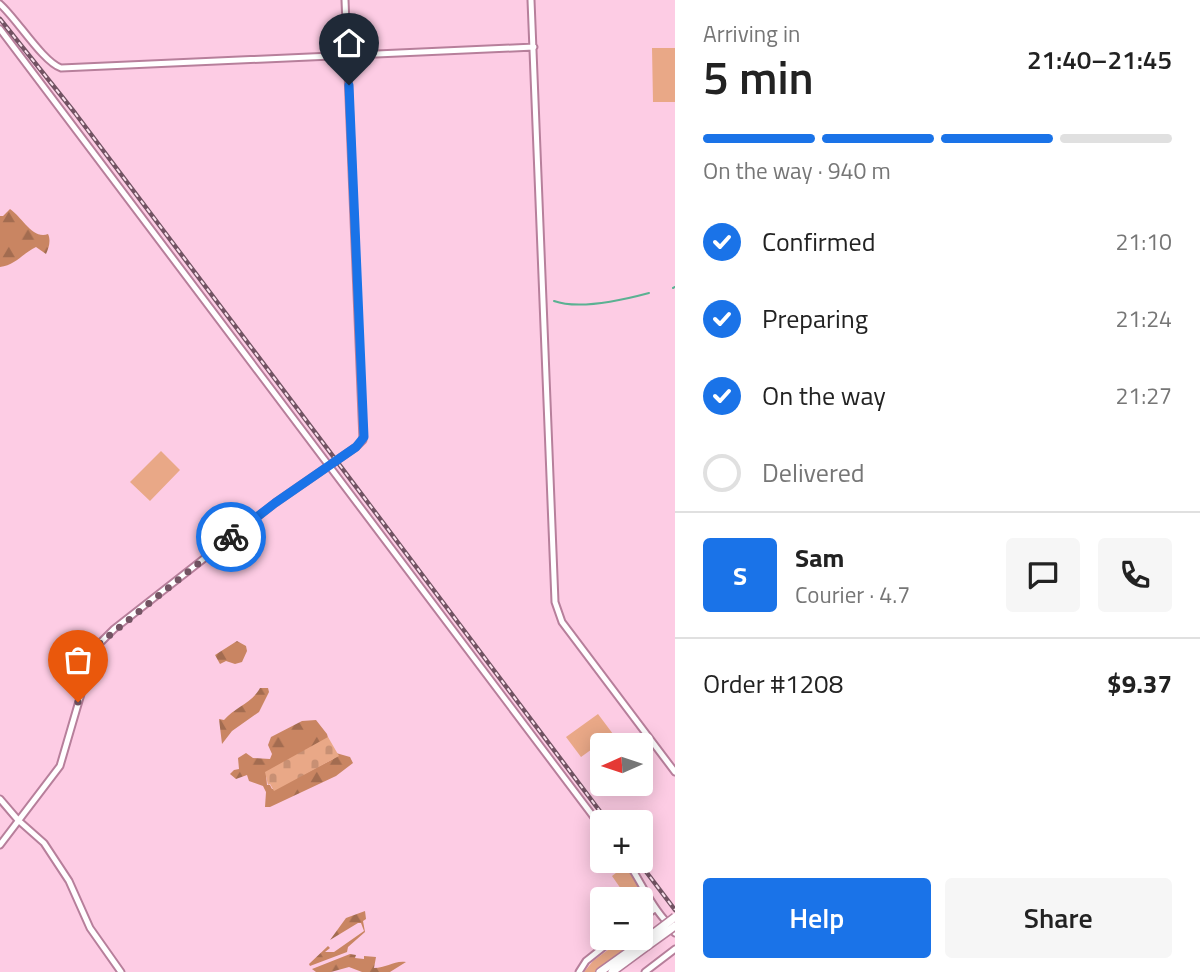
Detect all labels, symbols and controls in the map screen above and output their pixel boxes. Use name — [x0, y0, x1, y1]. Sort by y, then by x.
pin — [319, 13, 379, 85]
text: Arriving in — [703, 16, 800, 51]
icon: home — [330, 24, 368, 62]
text: 21:40–21:45 — [1027, 40, 1172, 79]
text: 5 min — [703, 42, 814, 112]
text: On the way · 940 m — [703, 153, 891, 188]
text: Confirmed — [762, 222, 876, 261]
icon: check — [703, 223, 741, 261]
text: 21:10 — [1115, 224, 1172, 259]
text: Preparing — [762, 299, 868, 338]
icon: check — [703, 300, 741, 338]
text: 21:24 — [1115, 301, 1172, 336]
text: On the way — [762, 376, 886, 415]
icon: check — [703, 377, 741, 415]
text: 21:27 — [1115, 378, 1172, 413]
text: Delivered — [762, 453, 865, 492]
courier — [196, 502, 266, 572]
icon: bike — [212, 518, 250, 556]
text: Sam — [795, 538, 844, 577]
button: chat — [1006, 538, 1080, 612]
button: phone — [1098, 538, 1172, 612]
text: S — [733, 556, 747, 595]
text: Courier · 4.7 — [795, 577, 910, 612]
pin — [48, 630, 108, 702]
icon: bag — [59, 641, 97, 679]
text: Order #1208 — [703, 664, 843, 703]
text: $9.37 — [1107, 664, 1172, 703]
north arrow — [590, 733, 653, 796]
map controls — [590, 733, 653, 950]
button: + — [590, 810, 653, 873]
button: Help — [703, 878, 931, 958]
button: Share — [945, 878, 1172, 958]
button: − — [590, 887, 653, 950]

